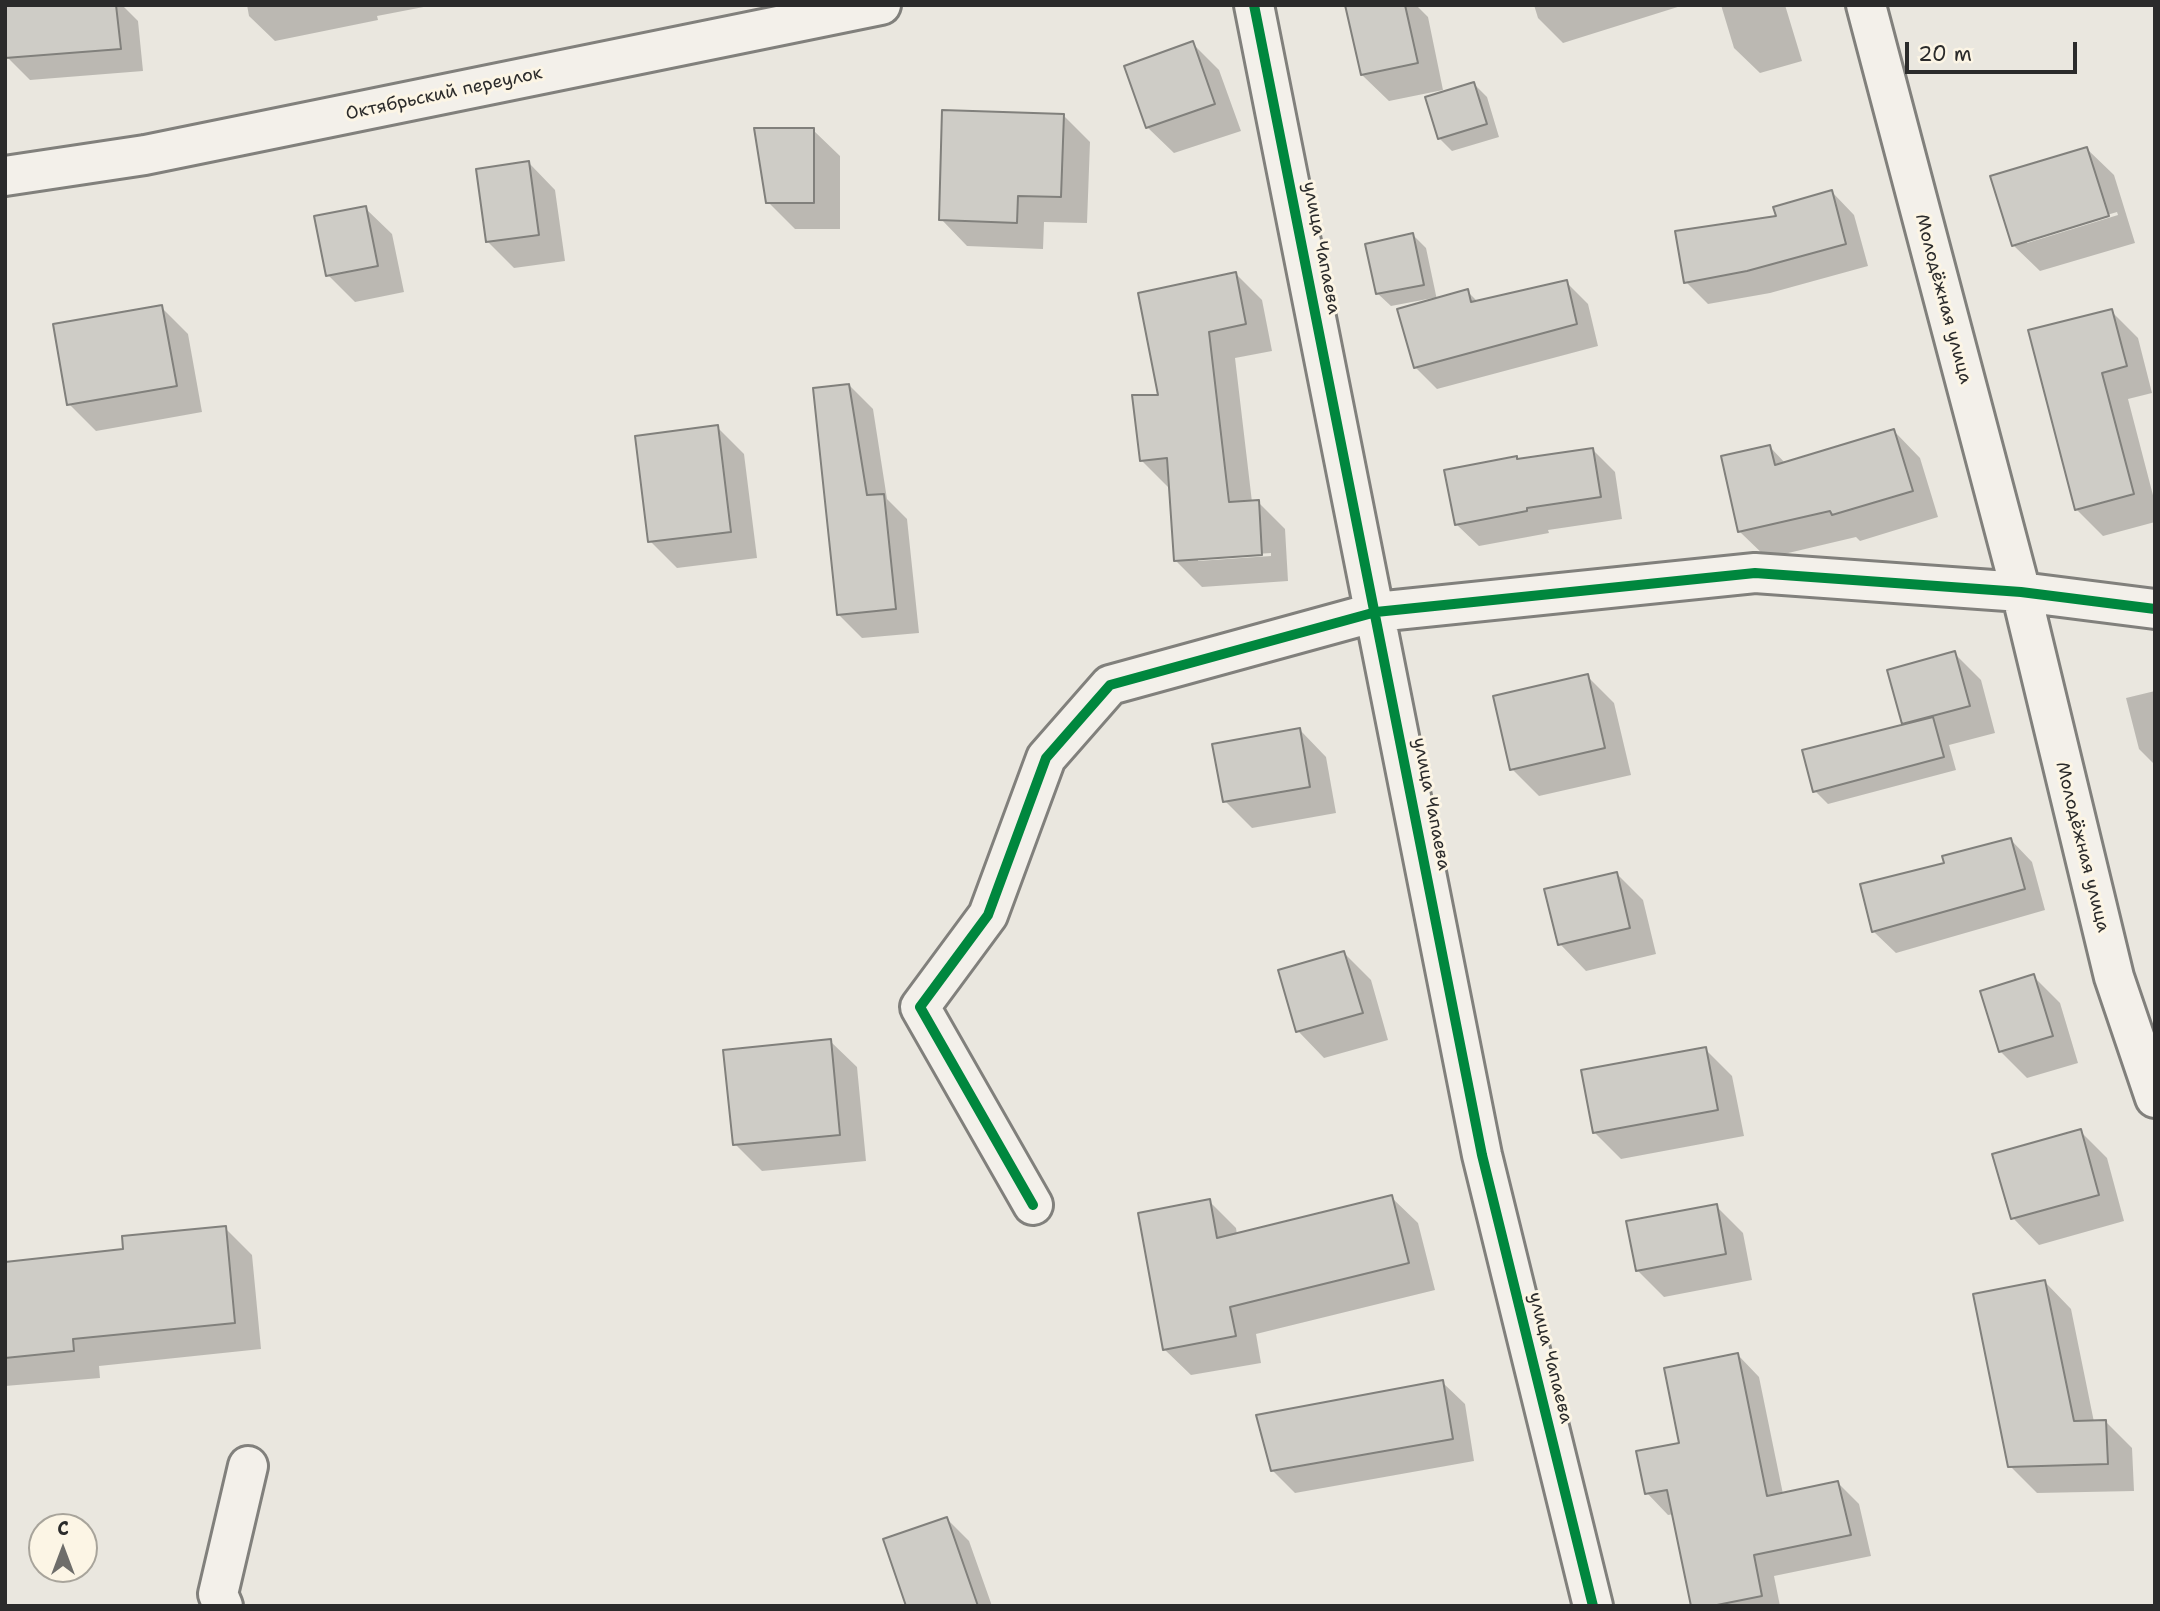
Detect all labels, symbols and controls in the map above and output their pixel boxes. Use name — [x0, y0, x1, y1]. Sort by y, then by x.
scale bar — [1908, 28, 2080, 72]
text: 20 m — [1918, 40, 1972, 68]
street label: Октябрьский переулок — [344, 63, 544, 125]
street label: улица Чапаева — [1298, 180, 1344, 316]
street label: Молодёжная улица — [1910, 212, 1976, 386]
street label: улица Чапаева — [1408, 736, 1454, 872]
street label: Молодёжная улица — [2050, 759, 2114, 935]
street label: улица Чапаева — [1523, 1290, 1577, 1426]
north arrow — [28, 1513, 98, 1583]
text: С — [57, 1516, 69, 1541]

